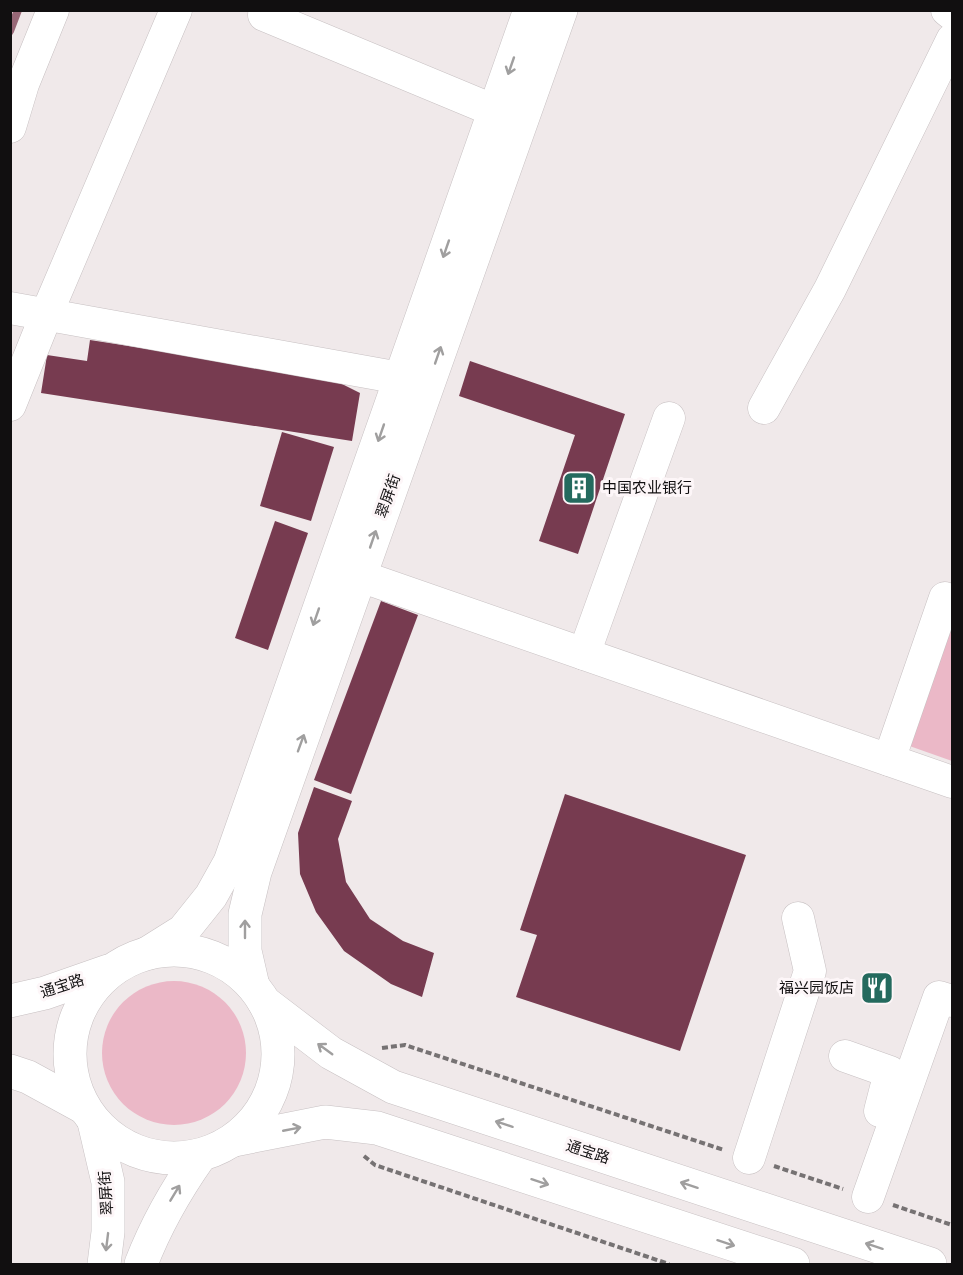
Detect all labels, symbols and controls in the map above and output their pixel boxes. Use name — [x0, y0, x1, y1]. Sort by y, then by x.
one-way arrow — [504, 56, 515, 75]
one-way arrow — [439, 240, 450, 258]
one-way arrow — [434, 346, 445, 365]
one-way arrow — [374, 423, 385, 442]
building icon: 中国农业银行 — [561, 470, 597, 506]
street label: 翠屏街 — [372, 472, 404, 520]
place label: 中国农业银行 — [602, 479, 692, 497]
one-way arrow — [369, 530, 380, 549]
one-way arrow — [309, 607, 320, 626]
one-way arrow — [296, 734, 307, 753]
one-way arrow — [239, 919, 251, 939]
street label: 通宝路 — [38, 970, 86, 1002]
restaurant icon: 福兴园饭店 — [859, 970, 895, 1006]
place label: 福兴园饭店 — [779, 979, 854, 997]
one-way arrow — [318, 1042, 334, 1055]
one-way arrow — [495, 1118, 514, 1129]
one-way arrow — [282, 1123, 301, 1134]
street label: 通宝路 — [564, 1136, 612, 1168]
street label: 翠屏街 — [95, 1170, 117, 1216]
one-way arrow — [530, 1177, 549, 1188]
one-way arrow — [680, 1179, 699, 1190]
one-way arrow — [169, 1185, 181, 1202]
one-way arrow — [101, 1232, 112, 1252]
one-way arrow — [716, 1238, 735, 1249]
one-way arrow — [865, 1240, 884, 1251]

